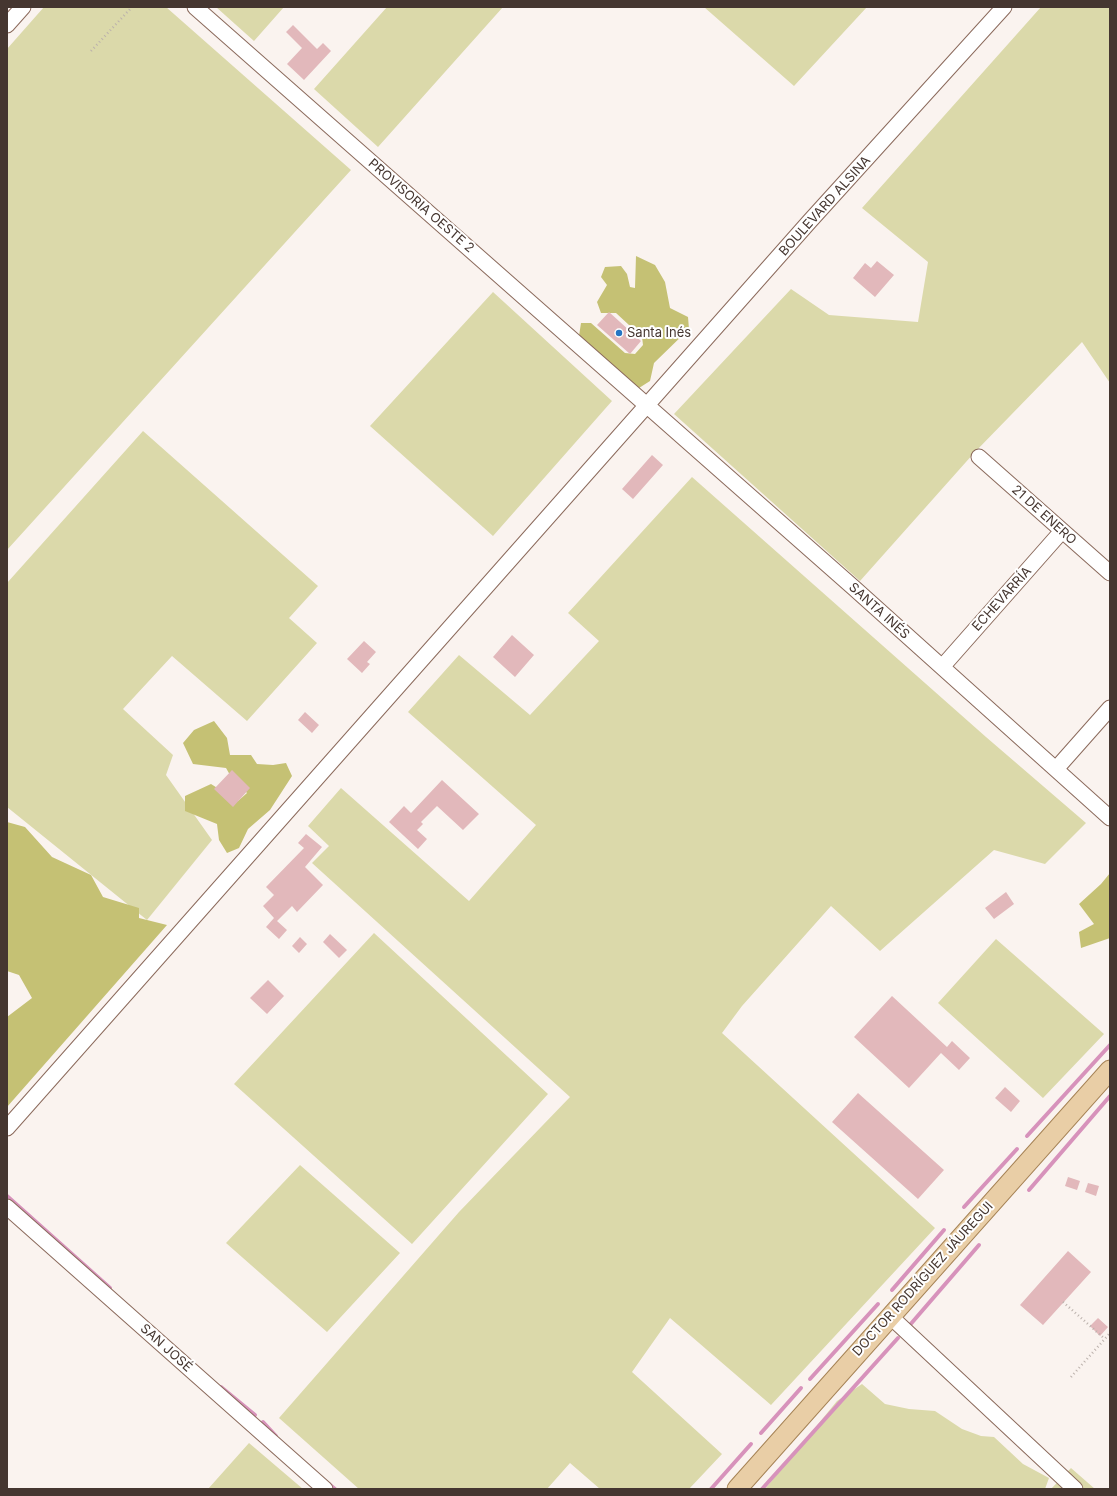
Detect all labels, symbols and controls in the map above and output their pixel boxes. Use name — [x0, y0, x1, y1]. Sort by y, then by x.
street label: BOULEVARD ALSINA — [776, 153, 874, 259]
street label: PROVISORIA OESTE 2 — [365, 156, 477, 256]
place label: Santa Inés — [627, 325, 691, 341]
marker: Santa Inés — [614, 328, 624, 338]
street label: 21 DE ENERO — [1009, 482, 1079, 548]
street label: ECHEVARRÍA — [969, 564, 1035, 634]
street label: SANTA INÉS — [845, 580, 913, 642]
street label: DOCTOR RODRÍGUEZ JÁUREGUI — [850, 1199, 996, 1359]
street label: SAN JOSÉ — [137, 1321, 195, 1375]

